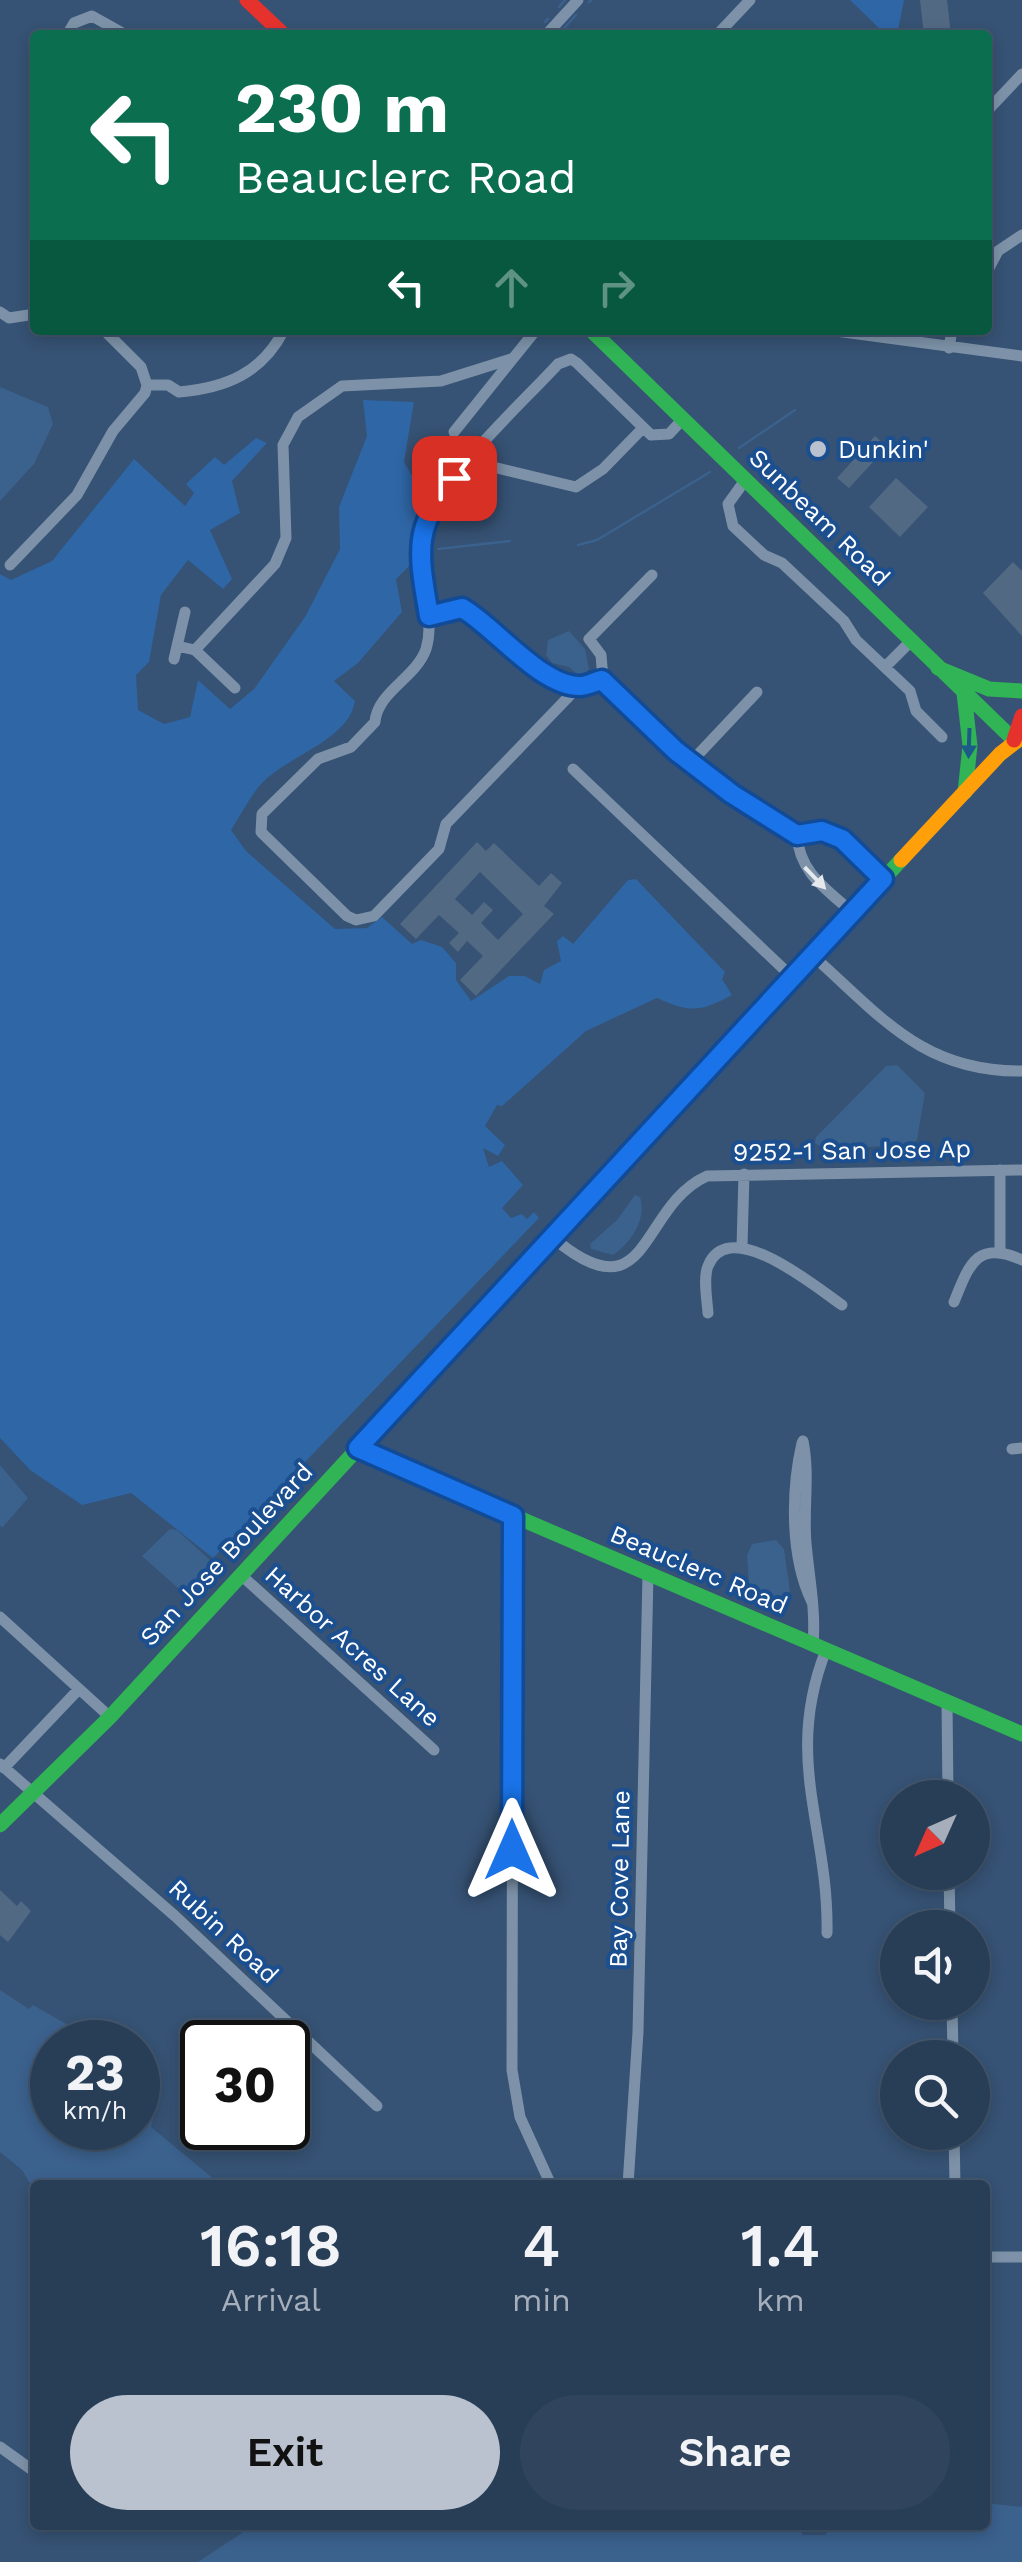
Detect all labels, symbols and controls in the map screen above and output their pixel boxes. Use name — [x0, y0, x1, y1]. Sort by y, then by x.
text: 230 m — [235, 67, 449, 149]
icon: left — [70, 70, 200, 200]
text: Beauclerc Road — [235, 151, 577, 204]
icon: left — [379, 260, 434, 315]
icon: ahead — [484, 260, 539, 315]
icon: right — [589, 260, 644, 315]
place label: Dunkin' — [838, 435, 928, 464]
pin — [412, 436, 497, 521]
marker: Dunkin' — [807, 438, 829, 460]
street label: Sunbeam Road — [743, 443, 896, 592]
icon: arrive — [427, 451, 482, 506]
one-way arrow — [961, 727, 977, 759]
one-way arrow — [803, 866, 827, 890]
street label: 9252-1 San Jose Ap — [733, 1134, 971, 1167]
street label: San Jose Boulevard — [134, 1457, 319, 1652]
street label: Beauclerc Road — [606, 1519, 792, 1620]
street label: Harbor Acres Lane — [259, 1560, 446, 1733]
north arrow — [880, 1780, 990, 1890]
map controls — [880, 1780, 990, 2150]
street label: Bay Cove Lane — [603, 1790, 636, 1968]
position arrow — [460, 1798, 564, 1902]
street label: Rubin Road — [163, 1873, 284, 1989]
button: sound — [880, 1910, 990, 2020]
speed limit sign: 30 — [180, 2020, 310, 2150]
button: search — [880, 2040, 990, 2150]
text: 23 — [65, 2043, 125, 2102]
text: km/h — [63, 2096, 127, 2125]
text: 16:18 — [200, 2210, 342, 2281]
text: 4 — [522, 2210, 560, 2281]
text: 1.4 — [741, 2210, 820, 2281]
text: Arrival — [221, 2281, 321, 2319]
text: min — [512, 2281, 571, 2319]
text: km — [756, 2281, 805, 2319]
button: Exit — [70, 2395, 500, 2510]
button: Share — [520, 2395, 950, 2510]

